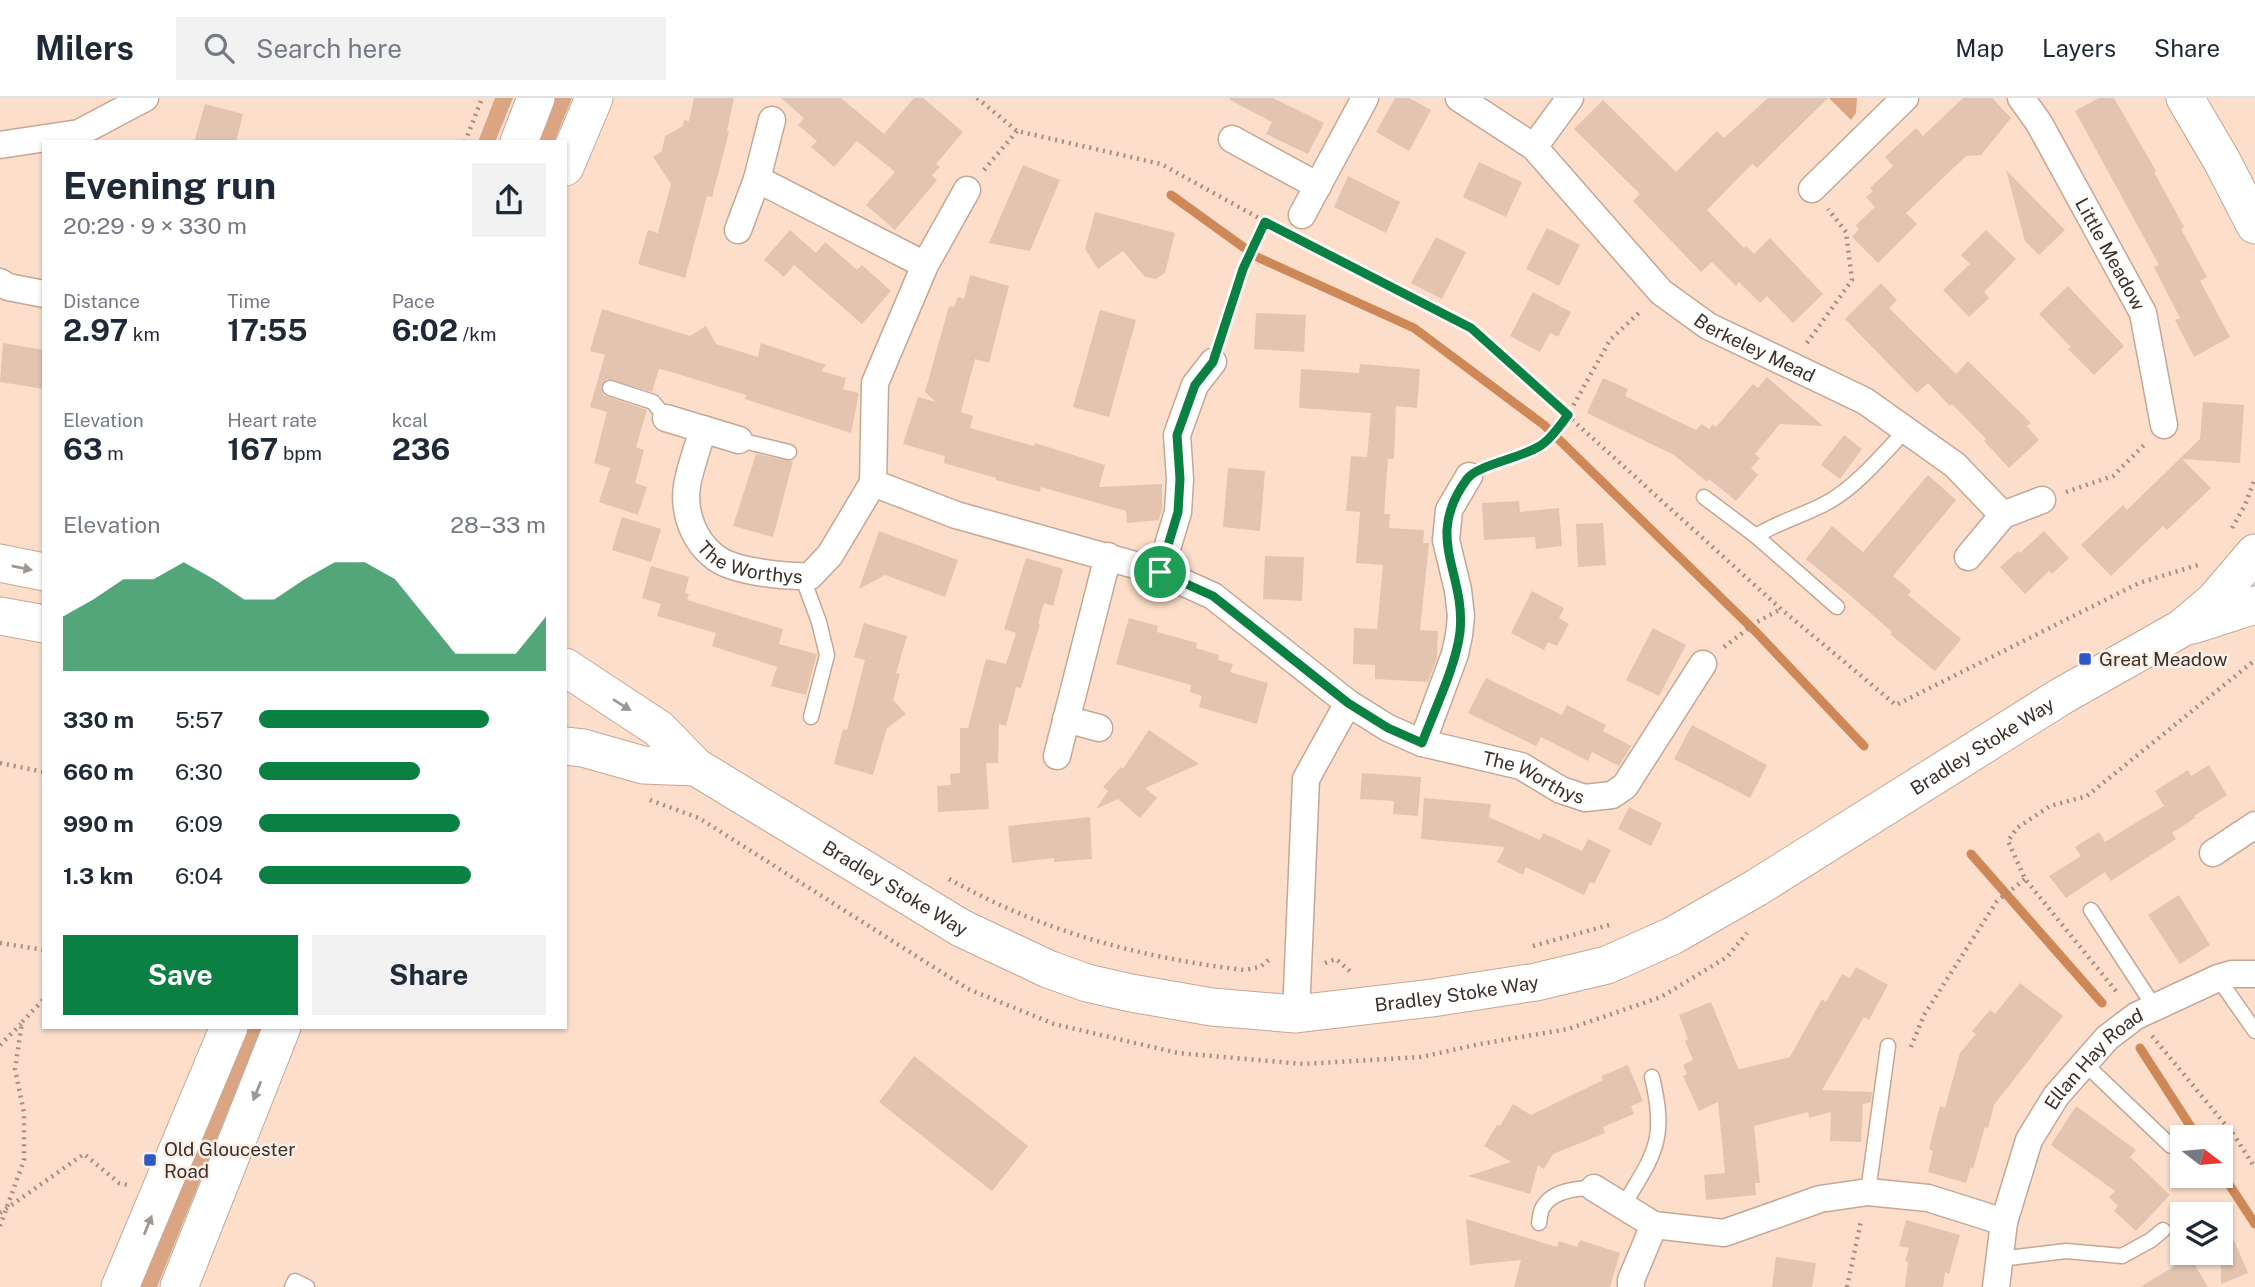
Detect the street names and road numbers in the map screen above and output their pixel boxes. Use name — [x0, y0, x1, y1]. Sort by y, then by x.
street label: Little Meadow — [2071, 194, 2150, 314]
street label: Berkeley Mead — [1690, 309, 1819, 387]
street label: The Worthys — [693, 536, 803, 587]
street label: Bradley Stoke Way — [1906, 693, 2058, 799]
street label: The Worthys — [1480, 746, 1587, 808]
street label: Bradley Stoke Way — [819, 836, 971, 941]
street label: Bradley Stoke Way — [1373, 971, 1540, 1016]
street label: Ellan Hay Road — [2040, 1003, 2146, 1113]

